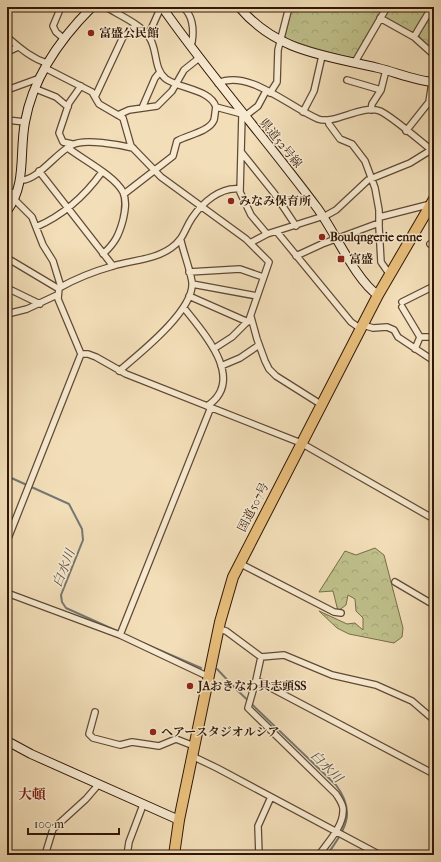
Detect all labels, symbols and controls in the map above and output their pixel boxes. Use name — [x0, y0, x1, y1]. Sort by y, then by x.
place label: 富盛公民館 — [99, 26, 159, 40]
marker: 富盛公民館 — [86, 28, 96, 38]
street label: 県道52号線 — [257, 116, 305, 170]
place label: みなみ保育所 — [239, 194, 311, 208]
marker: みなみ保育所 — [226, 196, 236, 206]
place label: Boulqngerie enne — [330, 230, 422, 245]
marker: Boulqngerie enne — [317, 232, 327, 242]
place label: 富盛 — [349, 252, 373, 266]
marker: 富盛 — [336, 254, 346, 264]
street label: 国道507号 — [235, 480, 271, 534]
water label: 白水川 — [49, 545, 78, 589]
place label: JAおきなわ具志頭SS — [196, 679, 307, 694]
marker: JAおきなわ具志頭SS — [185, 681, 195, 691]
place label: ヘアースタジオルシア — [161, 725, 279, 739]
marker: ヘアースタジオルシア — [148, 727, 158, 737]
water label: 白水川 — [308, 747, 347, 787]
district label: 大頓 — [18, 786, 46, 803]
scale bar — [28, 810, 119, 836]
text: 100 m — [34, 817, 64, 831]

